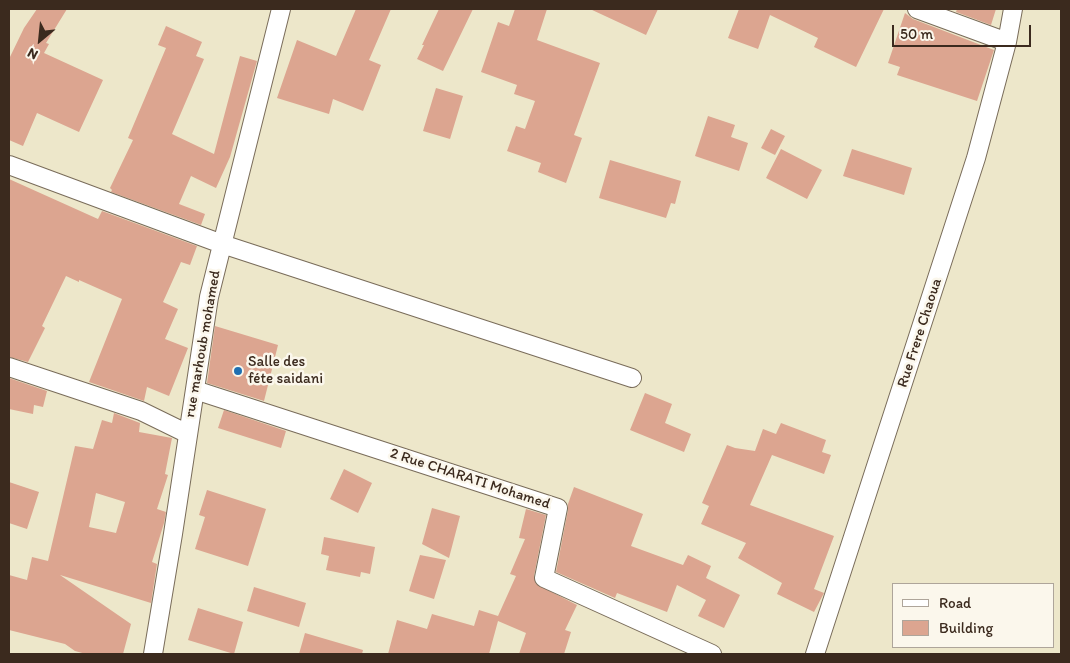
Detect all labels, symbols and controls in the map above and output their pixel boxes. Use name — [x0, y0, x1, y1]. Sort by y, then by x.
north arrow — [15, 15, 65, 65]
scale bar — [895, 15, 1034, 47]
text: 50 m — [900, 25, 933, 43]
text: N — [25, 44, 41, 63]
street label: rue marhoub mohamed — [181, 269, 225, 419]
street label: Rue Frere Chaoua — [894, 276, 946, 390]
place label: Salle des féte saidani — [248, 353, 323, 388]
marker: Salle des féte saidani — [232, 365, 244, 377]
street label: 2 Rue CHARATI Mohamed — [388, 445, 552, 513]
legend — [892, 583, 1055, 648]
text: Road — [939, 594, 971, 612]
text: Building — [939, 619, 993, 637]

